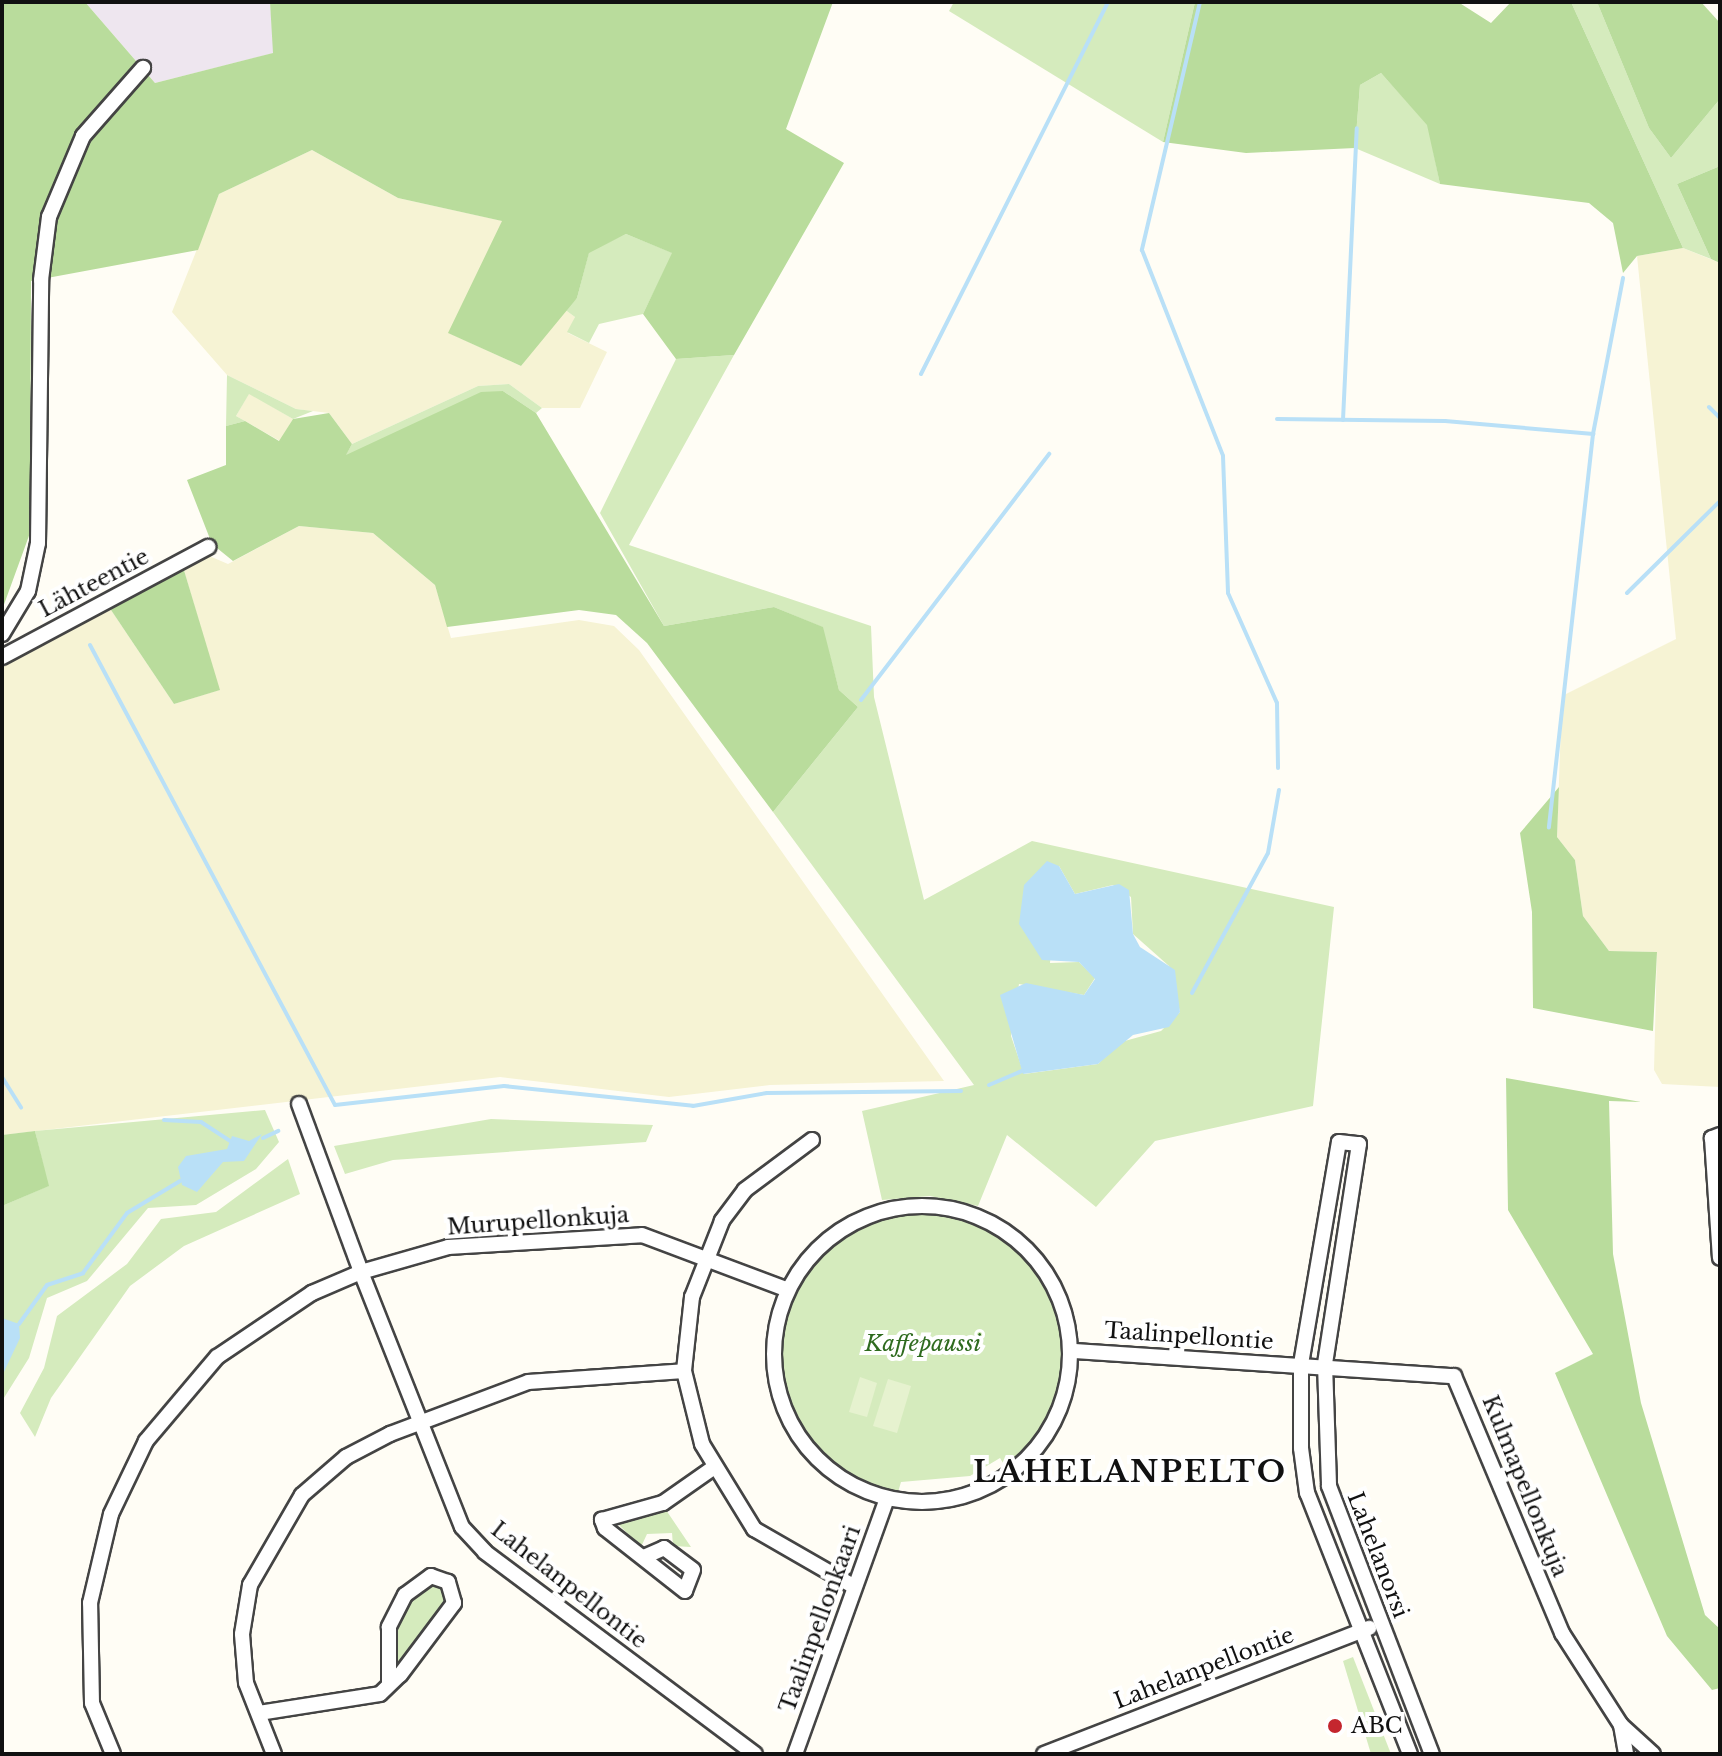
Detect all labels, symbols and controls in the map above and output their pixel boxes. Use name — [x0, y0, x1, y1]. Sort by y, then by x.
street label: Lähteentie — [35, 543, 153, 623]
street label: Murupellonkuja — [446, 1201, 630, 1241]
street label: Taalinpellontie — [1104, 1317, 1274, 1355]
park label: Kaffepaussi — [865, 1331, 981, 1357]
street label: Kulmapellonkuja — [1477, 1392, 1573, 1580]
district label: LAHELANPELTO — [973, 1454, 1287, 1490]
street label: Lahelanorsi — [1342, 1488, 1414, 1622]
street label: Lahelanpellontie — [486, 1516, 652, 1654]
street label: Taalinpellonkaari — [774, 1522, 866, 1716]
street label: Lahelanpellontie — [1110, 1622, 1298, 1714]
place label: ABC — [1351, 1713, 1403, 1739]
marker: ABC — [1326, 1717, 1344, 1735]

